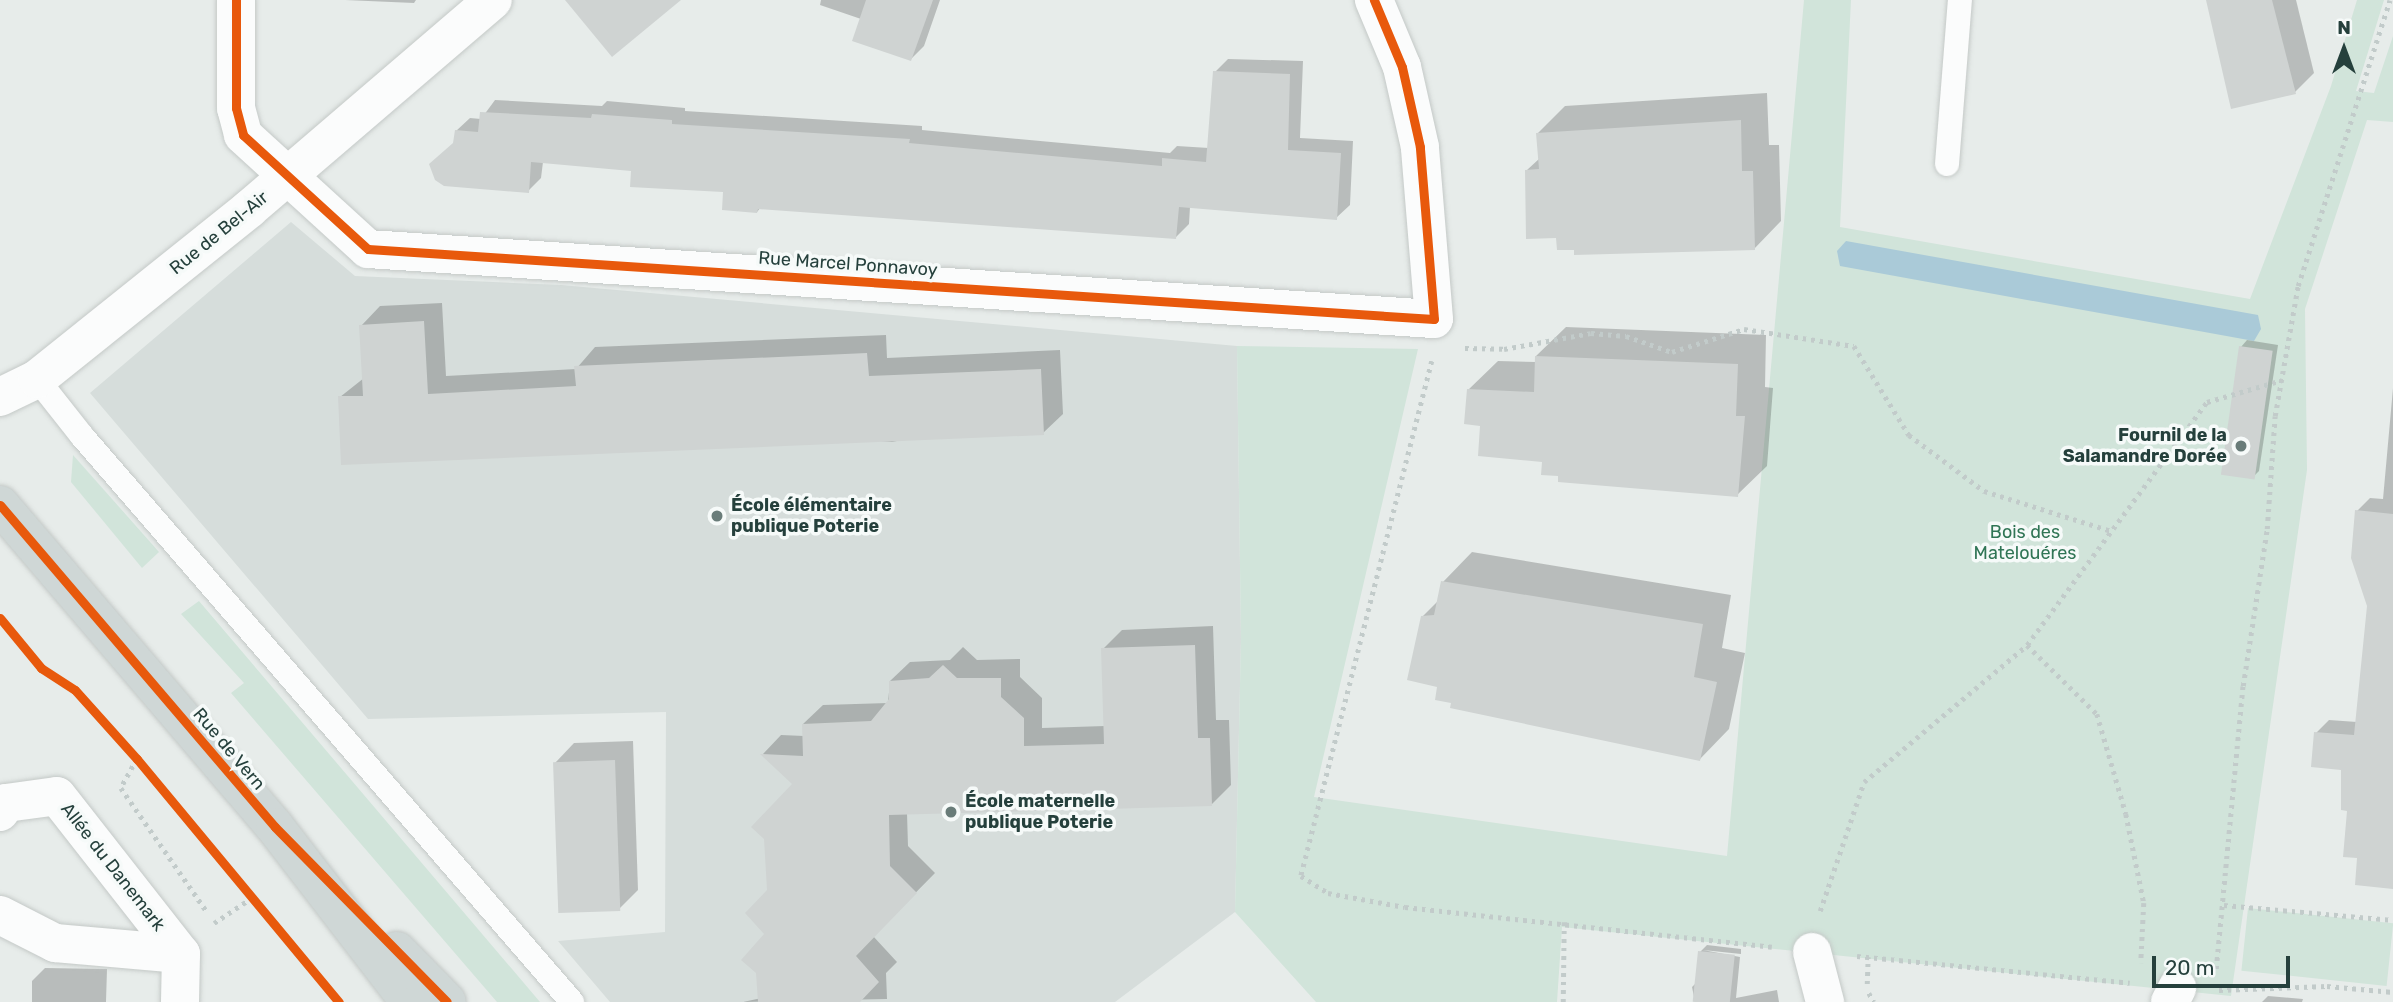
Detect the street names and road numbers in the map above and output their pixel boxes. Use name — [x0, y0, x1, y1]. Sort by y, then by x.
street label: Rue de Bel-Air — [165, 187, 273, 279]
street label: Rue Marcel Ponnavoy — [758, 247, 938, 281]
street label: Rue de Vern — [188, 703, 270, 795]
street label: Allée du Danemark — [56, 799, 170, 935]

